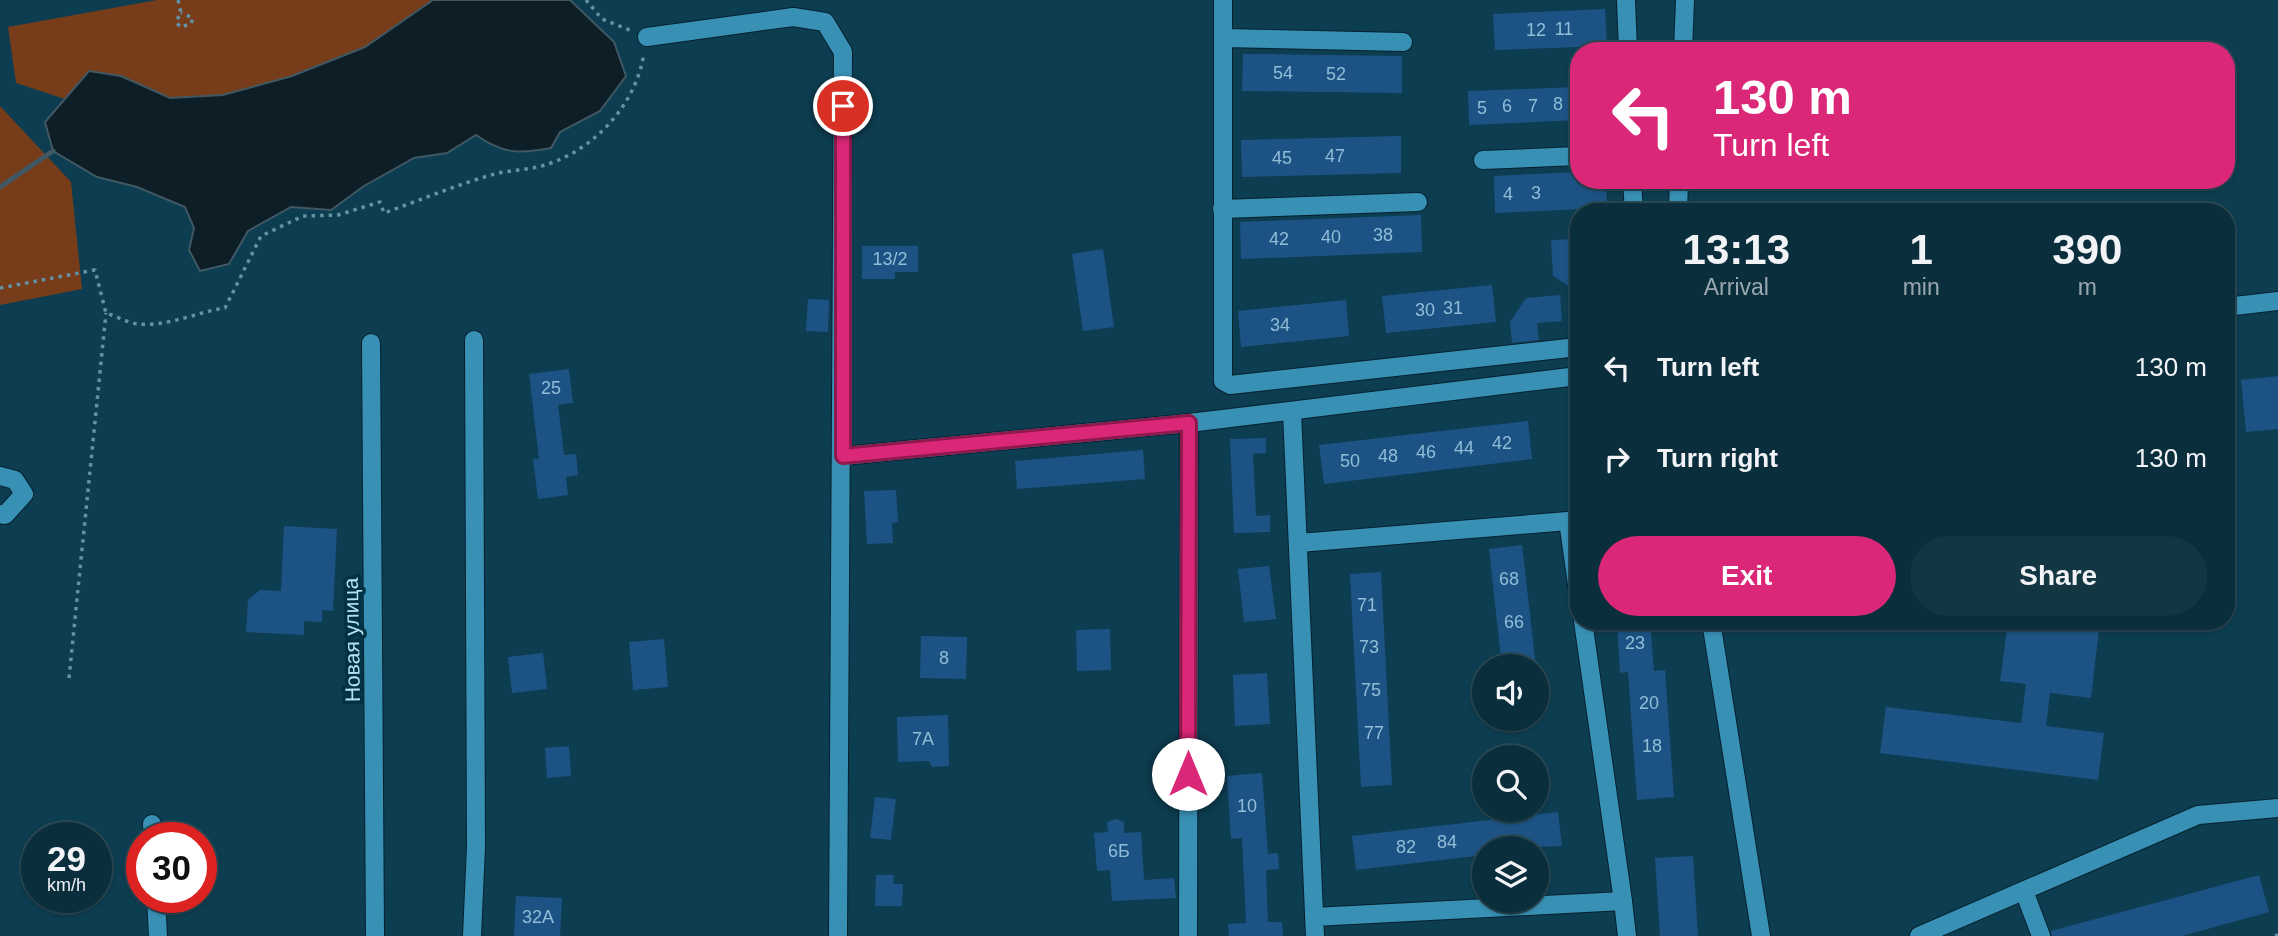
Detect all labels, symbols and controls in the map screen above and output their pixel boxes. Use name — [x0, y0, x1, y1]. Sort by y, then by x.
house number: 11 — [1555, 19, 1573, 39]
house number: 12 — [1526, 20, 1546, 40]
house number: 54 — [1273, 63, 1293, 83]
house number: 52 — [1326, 64, 1346, 84]
icon: left — [1598, 70, 1689, 161]
text: 130 m — [1713, 70, 1852, 124]
pin — [813, 76, 873, 136]
icon: arrive — [824, 87, 862, 125]
house number: 8 — [1553, 94, 1563, 114]
house number: 6 — [1502, 96, 1512, 116]
house number: 7 — [1528, 96, 1538, 116]
house number: 5 — [1477, 98, 1487, 118]
text: Turn left — [1713, 127, 1829, 163]
house number: 47 — [1325, 146, 1345, 166]
house number: 45 — [1272, 148, 1292, 168]
house number: 3 — [1531, 183, 1541, 203]
house number: 4 — [1503, 184, 1513, 204]
house number: 38 — [1373, 225, 1393, 245]
text: 13:13 — [1683, 226, 1790, 273]
text: 1 — [1909, 226, 1933, 273]
text: 390 — [2052, 226, 2122, 273]
house number: 40 — [1321, 227, 1341, 247]
house number: 42 — [1269, 229, 1289, 249]
house number: 13/2 — [872, 249, 908, 269]
text: Arrival — [1704, 274, 1769, 300]
text: min — [1903, 274, 1940, 300]
text: m — [2078, 274, 2097, 300]
house number: 31 — [1443, 298, 1463, 318]
house number: 30 — [1415, 300, 1435, 320]
house number: 34 — [1270, 315, 1290, 335]
icon: left — [1598, 349, 1636, 387]
text: Turn left — [1657, 352, 1759, 382]
text: 130 m — [2135, 352, 2207, 382]
house number: 25 — [541, 378, 561, 398]
house number: 42 — [1492, 433, 1512, 453]
house number: 44 — [1454, 438, 1474, 458]
icon: right — [1598, 440, 1636, 478]
house number: 46 — [1416, 442, 1436, 462]
text: Turn right — [1657, 443, 1778, 473]
text: 130 m — [2135, 443, 2207, 473]
house number: 48 — [1378, 446, 1398, 466]
house number: 50 — [1340, 451, 1360, 471]
button: Exit — [1598, 536, 1896, 616]
button: Share — [1910, 536, 2207, 616]
house number: 68 — [1499, 569, 1519, 589]
street label: Новая улица — [339, 577, 364, 702]
house number: 71 — [1357, 595, 1377, 615]
house number: 66 — [1504, 612, 1524, 632]
house number: 23 — [1625, 633, 1645, 653]
house number: 73 — [1359, 637, 1379, 657]
house number: 8 — [939, 648, 949, 668]
map controls — [1472, 654, 1549, 913]
button: sound — [1472, 654, 1549, 731]
house number: 75 — [1361, 680, 1381, 700]
house number: 20 — [1639, 693, 1659, 713]
house number: 77 — [1364, 723, 1384, 743]
house number: 7А — [912, 729, 934, 749]
house number: 18 — [1642, 736, 1662, 756]
position arrow — [1151, 737, 1225, 811]
button: search — [1472, 745, 1549, 822]
house number: 10 — [1237, 796, 1257, 816]
speed limit sign: 30 — [126, 822, 217, 913]
house number: 84 — [1437, 832, 1457, 852]
button: layers — [1472, 836, 1549, 913]
house number: 82 — [1396, 837, 1416, 857]
text: 29 — [47, 839, 86, 878]
house number: 6Б — [1108, 841, 1130, 861]
text: km/h — [47, 875, 86, 895]
house number: 32А — [522, 907, 554, 927]

